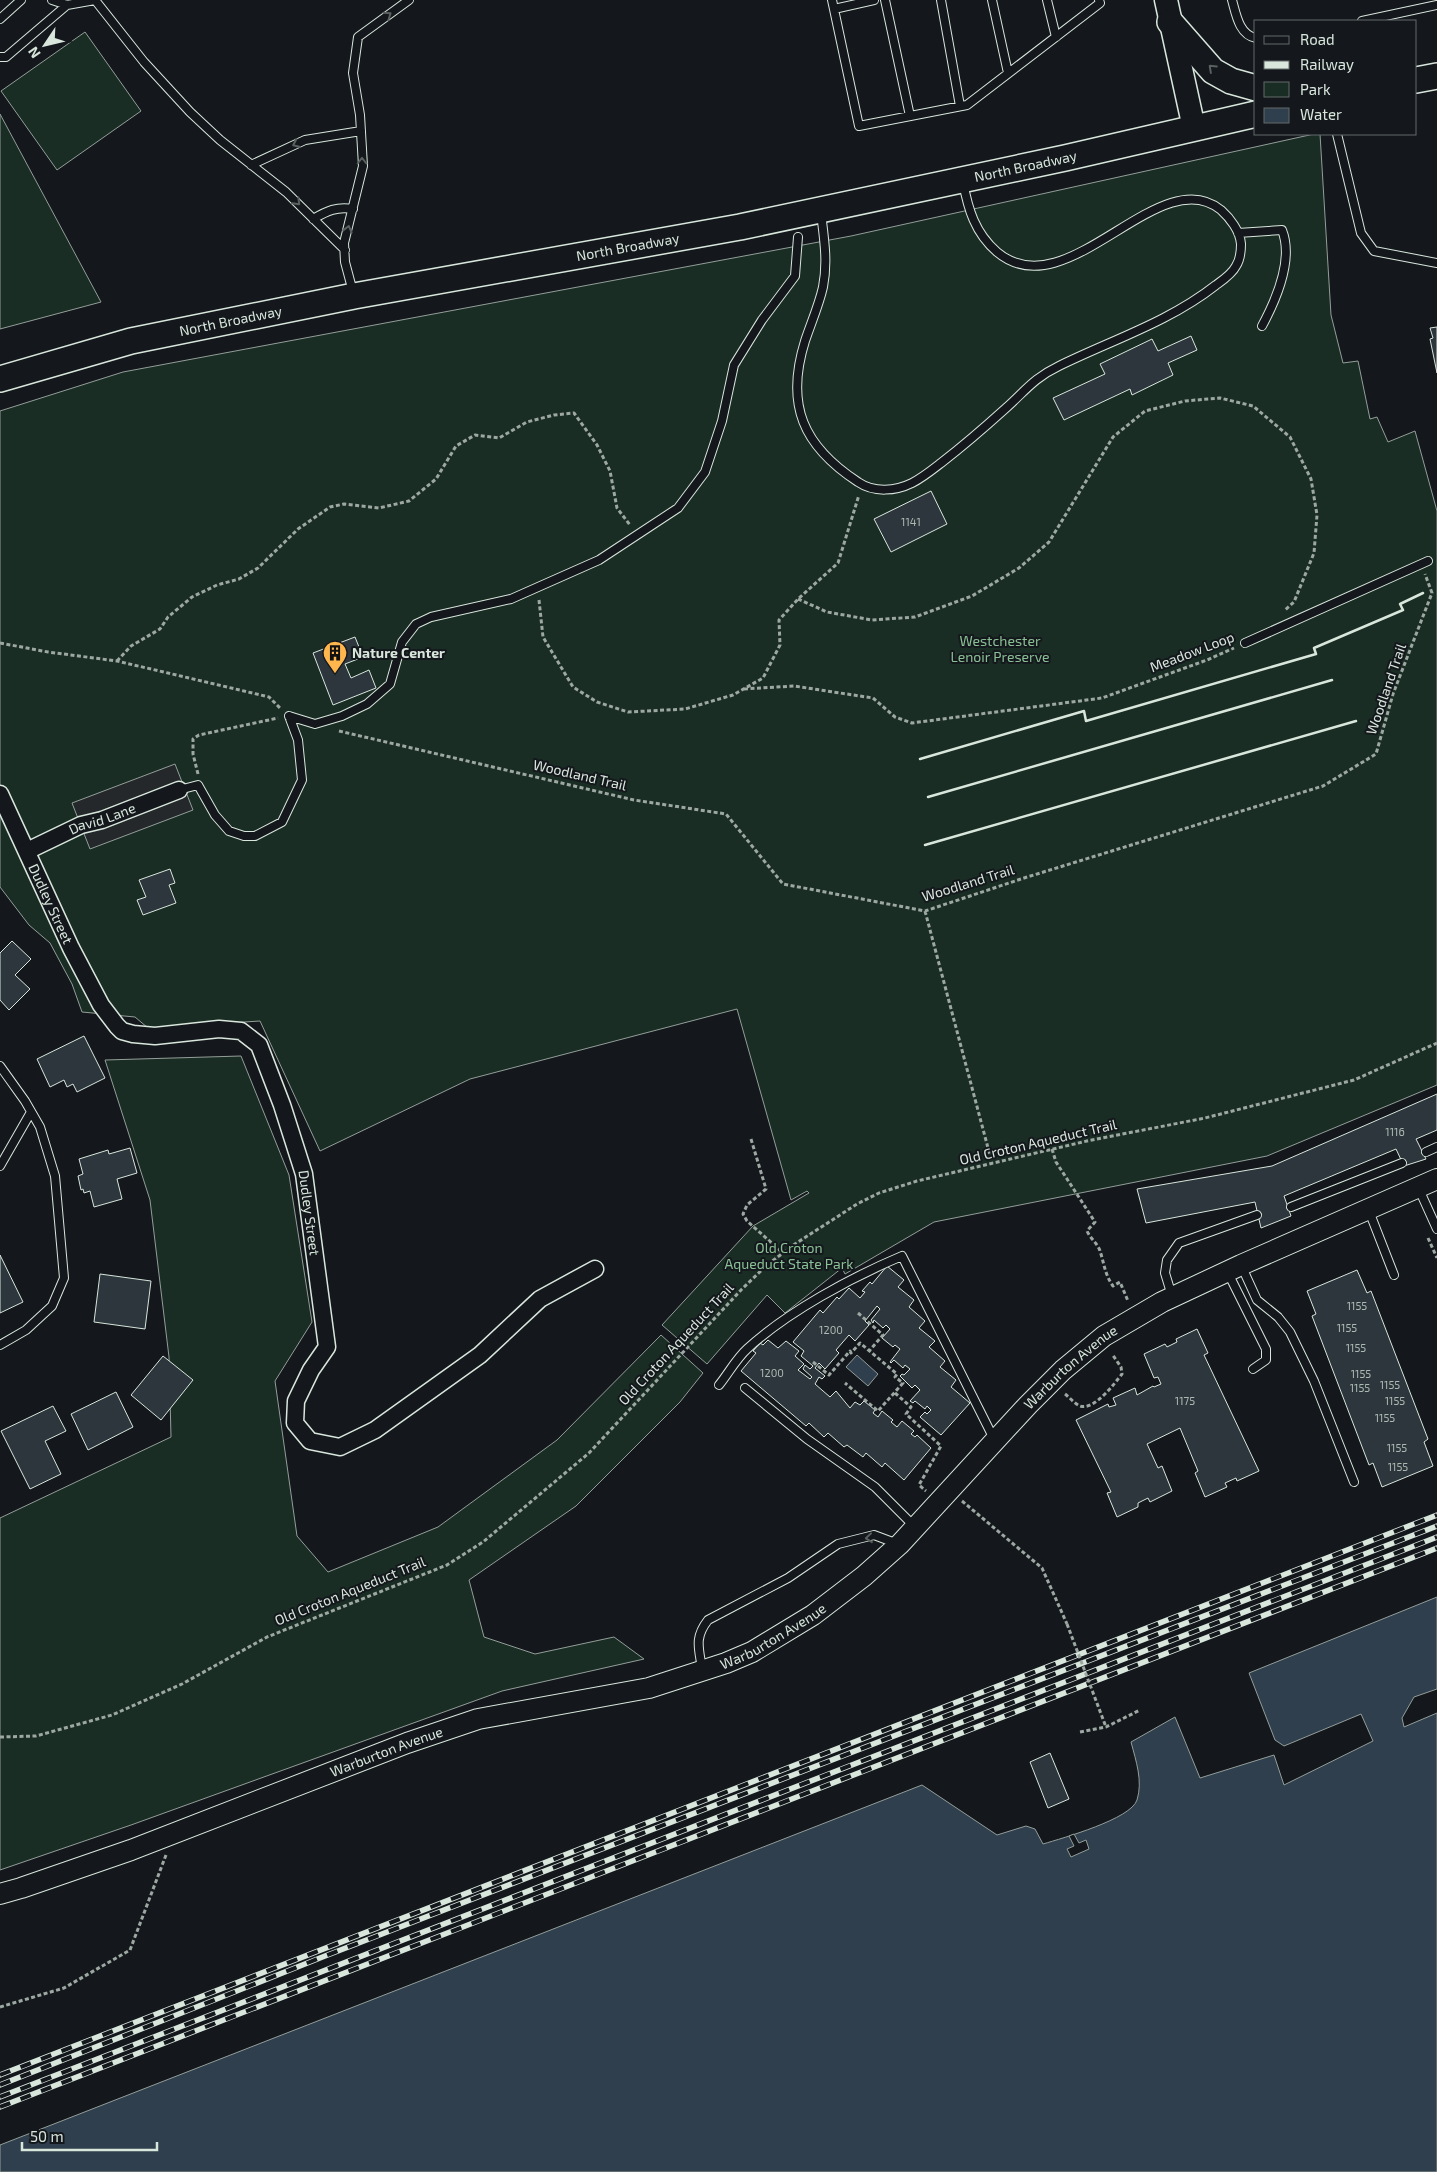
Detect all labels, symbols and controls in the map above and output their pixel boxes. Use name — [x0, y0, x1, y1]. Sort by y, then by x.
one-way arrow — [382, 12, 391, 21]
north arrow — [20, 20, 70, 70]
legend — [1254, 20, 1417, 135]
text: Road — [1300, 30, 1335, 48]
text: N — [24, 44, 44, 62]
text: Railway — [1300, 55, 1354, 73]
one-way arrow — [1209, 65, 1218, 74]
text: Park — [1300, 80, 1331, 98]
text: Water — [1300, 105, 1342, 123]
one-way arrow — [292, 138, 301, 149]
street label: North Broadway — [973, 146, 1079, 185]
one-way arrow — [357, 157, 367, 164]
one-way arrow — [291, 196, 300, 205]
one-way arrow — [342, 225, 353, 234]
street label: North Broadway — [575, 229, 681, 264]
street label: North Broadway — [178, 302, 284, 339]
house number: 1141 — [901, 515, 921, 528]
street label: Meadow Loop — [1147, 628, 1236, 675]
park label: Westchester Lenoir Preserve — [951, 632, 1050, 665]
building icon: Nature Center — [322, 640, 348, 674]
street label: Woodland Trail — [1362, 640, 1409, 737]
place label: Nature Center — [352, 644, 445, 661]
street label: Woodland Trail — [532, 755, 629, 794]
street label: David Lane — [66, 799, 138, 838]
street label: Woodland Trail — [920, 860, 1017, 905]
street label: Dudley Street — [25, 861, 77, 946]
street label: Old Croton Aqueduct Trail — [957, 1115, 1119, 1168]
house number: 1116 — [1385, 1125, 1405, 1138]
street label: Dudley Street — [296, 1169, 324, 1257]
park label: Old Croton Aqueduct State Park — [725, 1239, 853, 1272]
street label: Old Croton Aqueduct Trail — [614, 1278, 737, 1408]
house number: 1155 — [1347, 1299, 1367, 1312]
street label: Warburton Avenue — [1020, 1321, 1120, 1412]
house number: 1155 — [1337, 1321, 1357, 1334]
house number: 1200 — [819, 1323, 843, 1336]
house number: 1155 — [1346, 1341, 1366, 1354]
house number: 1200 — [760, 1366, 784, 1379]
house number: 1155 — [1351, 1367, 1371, 1380]
house number: 1155 — [1380, 1378, 1400, 1391]
house number: 1155 — [1350, 1381, 1370, 1394]
house number: 1175 — [1175, 1394, 1195, 1407]
house number: 1155 — [1385, 1394, 1405, 1407]
house number: 1155 — [1375, 1411, 1395, 1424]
house number: 1155 — [1387, 1441, 1407, 1454]
house number: 1155 — [1388, 1460, 1408, 1473]
one-way arrow — [865, 1532, 873, 1543]
street label: Old Croton Aqueduct Trail — [272, 1552, 428, 1629]
street label: Warburton Avenue — [717, 1599, 829, 1673]
street label: Warburton Avenue — [327, 1723, 445, 1780]
scale bar — [22, 2120, 158, 2152]
text: 50 m — [30, 2127, 64, 2145]

